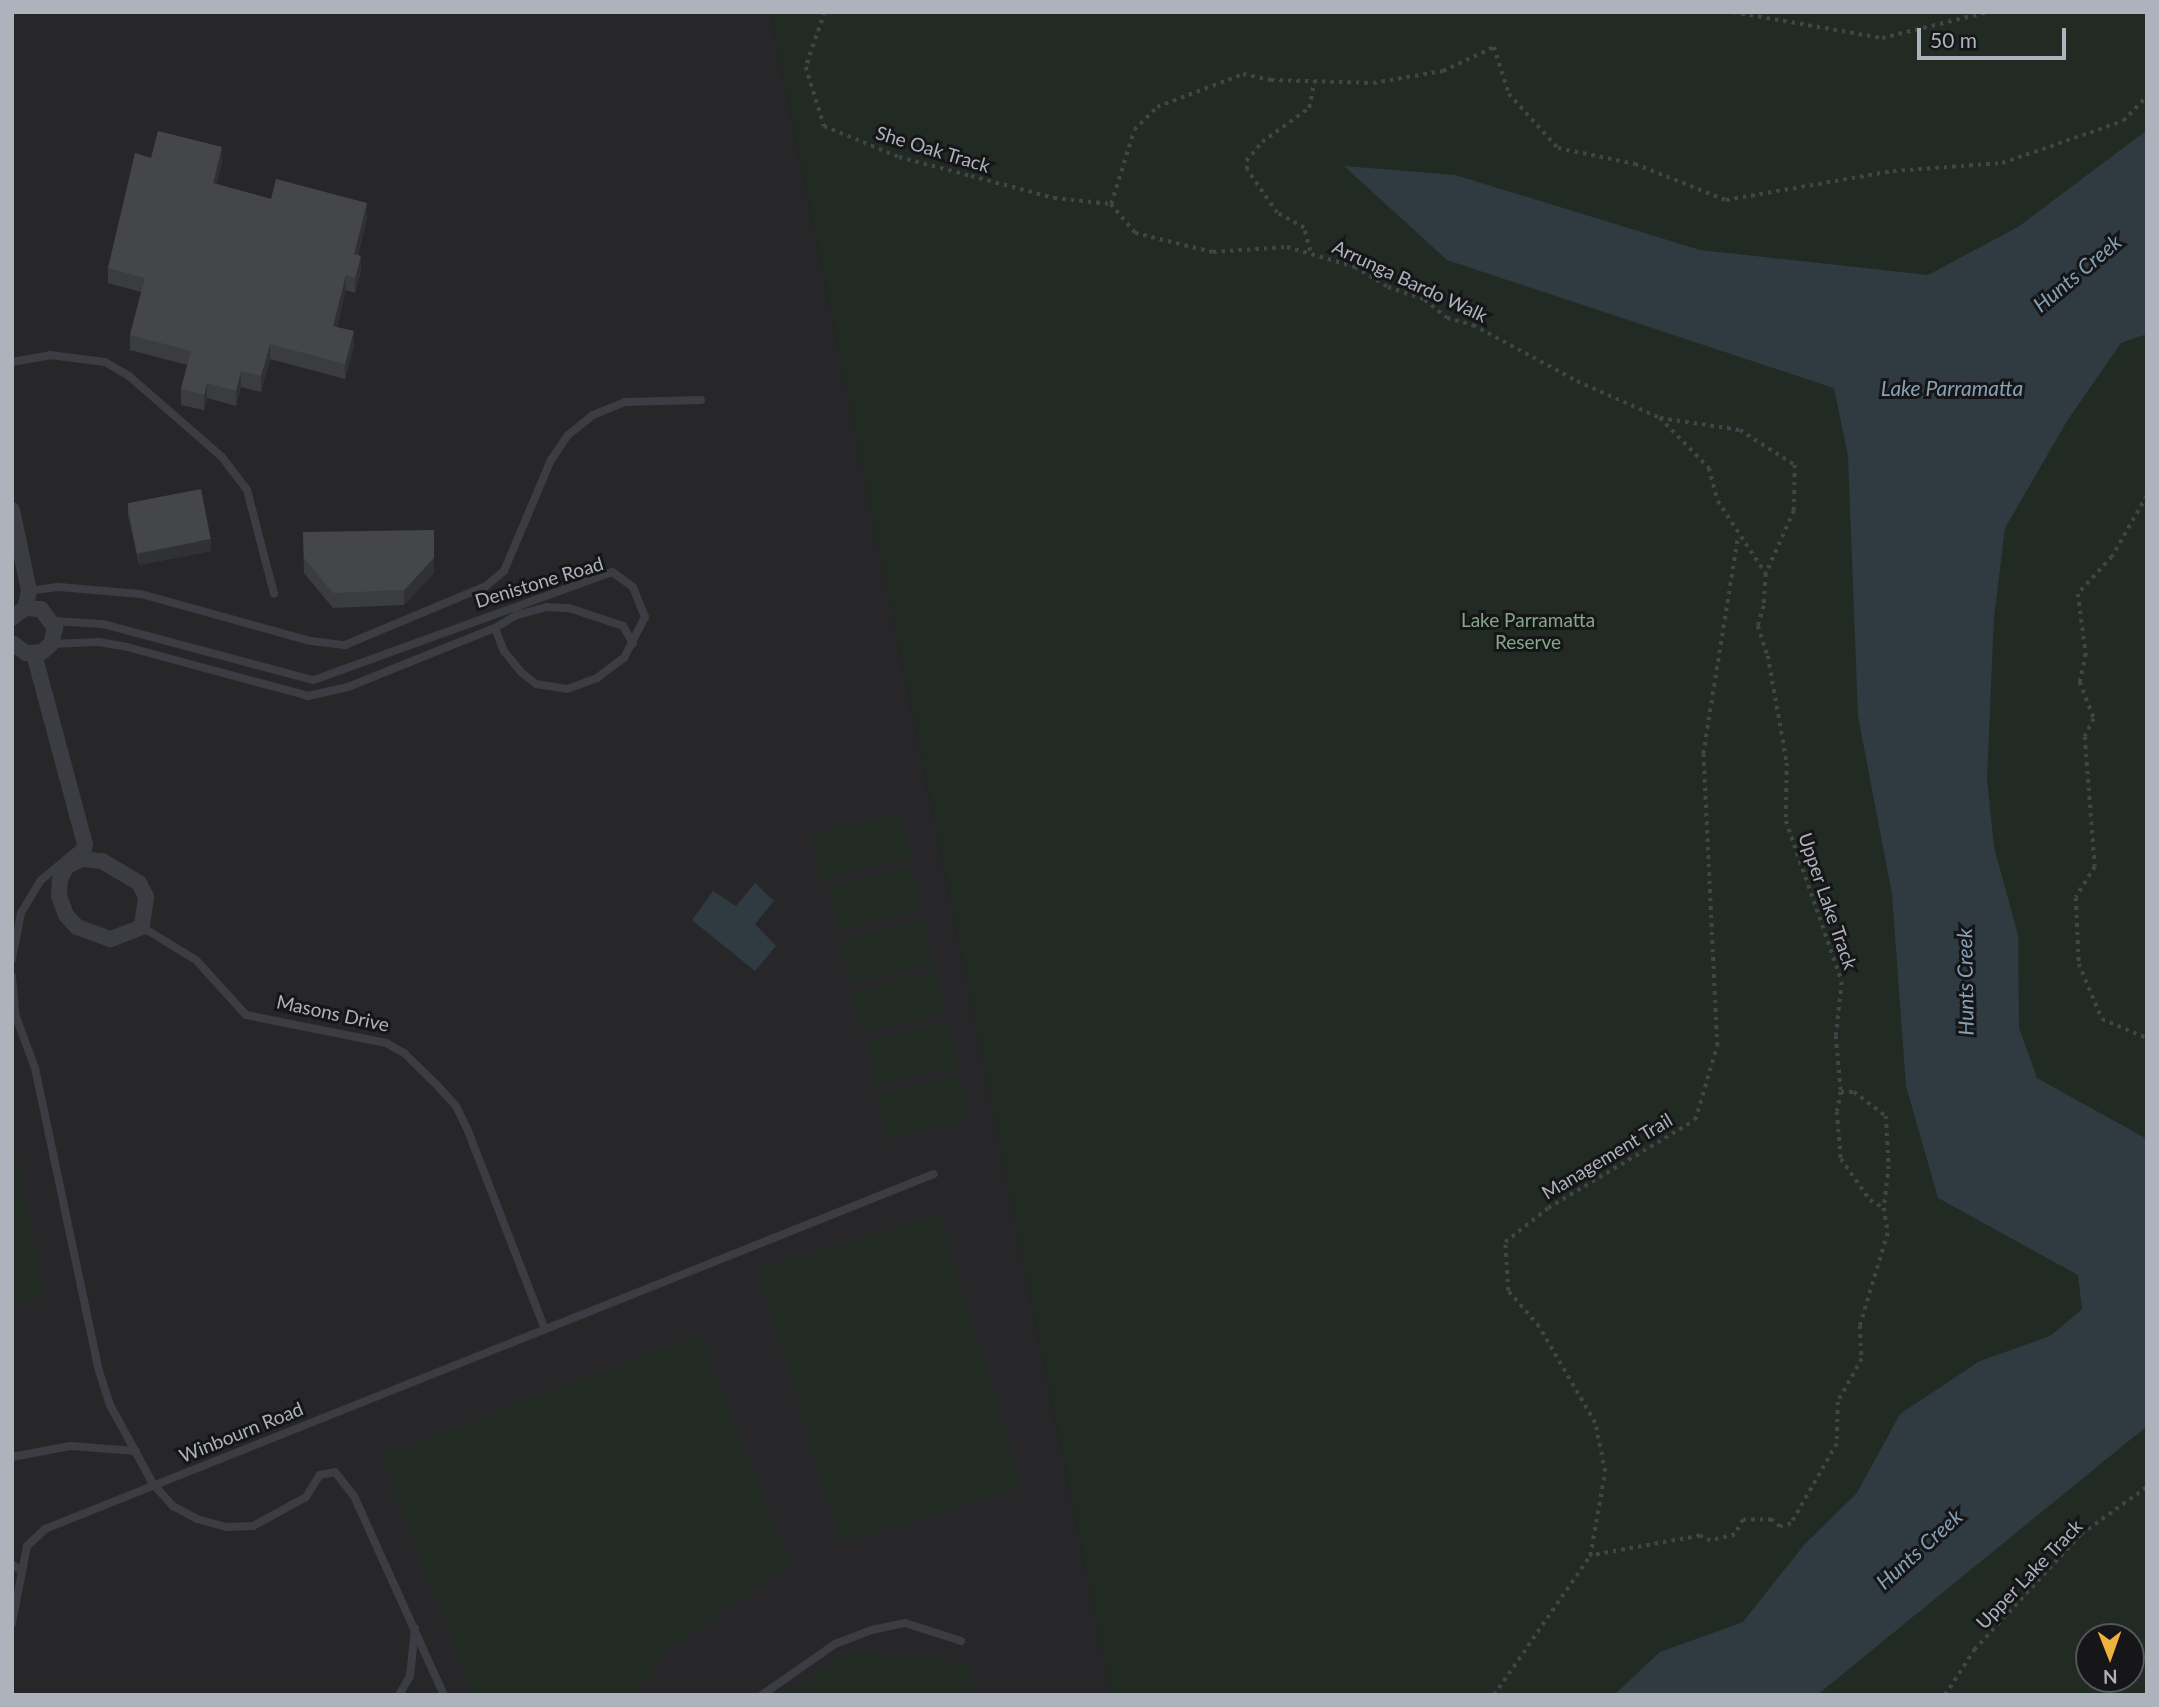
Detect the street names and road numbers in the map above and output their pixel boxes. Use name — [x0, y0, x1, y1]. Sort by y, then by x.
street label: She Oak Track — [873, 121, 993, 177]
street label: Arrunga Bardo Walk — [1329, 235, 1491, 327]
street label: Denistone Road — [472, 552, 606, 612]
street label: Upper Lake Track — [1794, 829, 1862, 973]
street label: Masons Drive — [274, 990, 392, 1036]
street label: Management Trail — [1537, 1108, 1677, 1204]
street label: Winbourn Road — [176, 1397, 306, 1467]
street label: Upper Lake Track — [1971, 1514, 2087, 1634]

